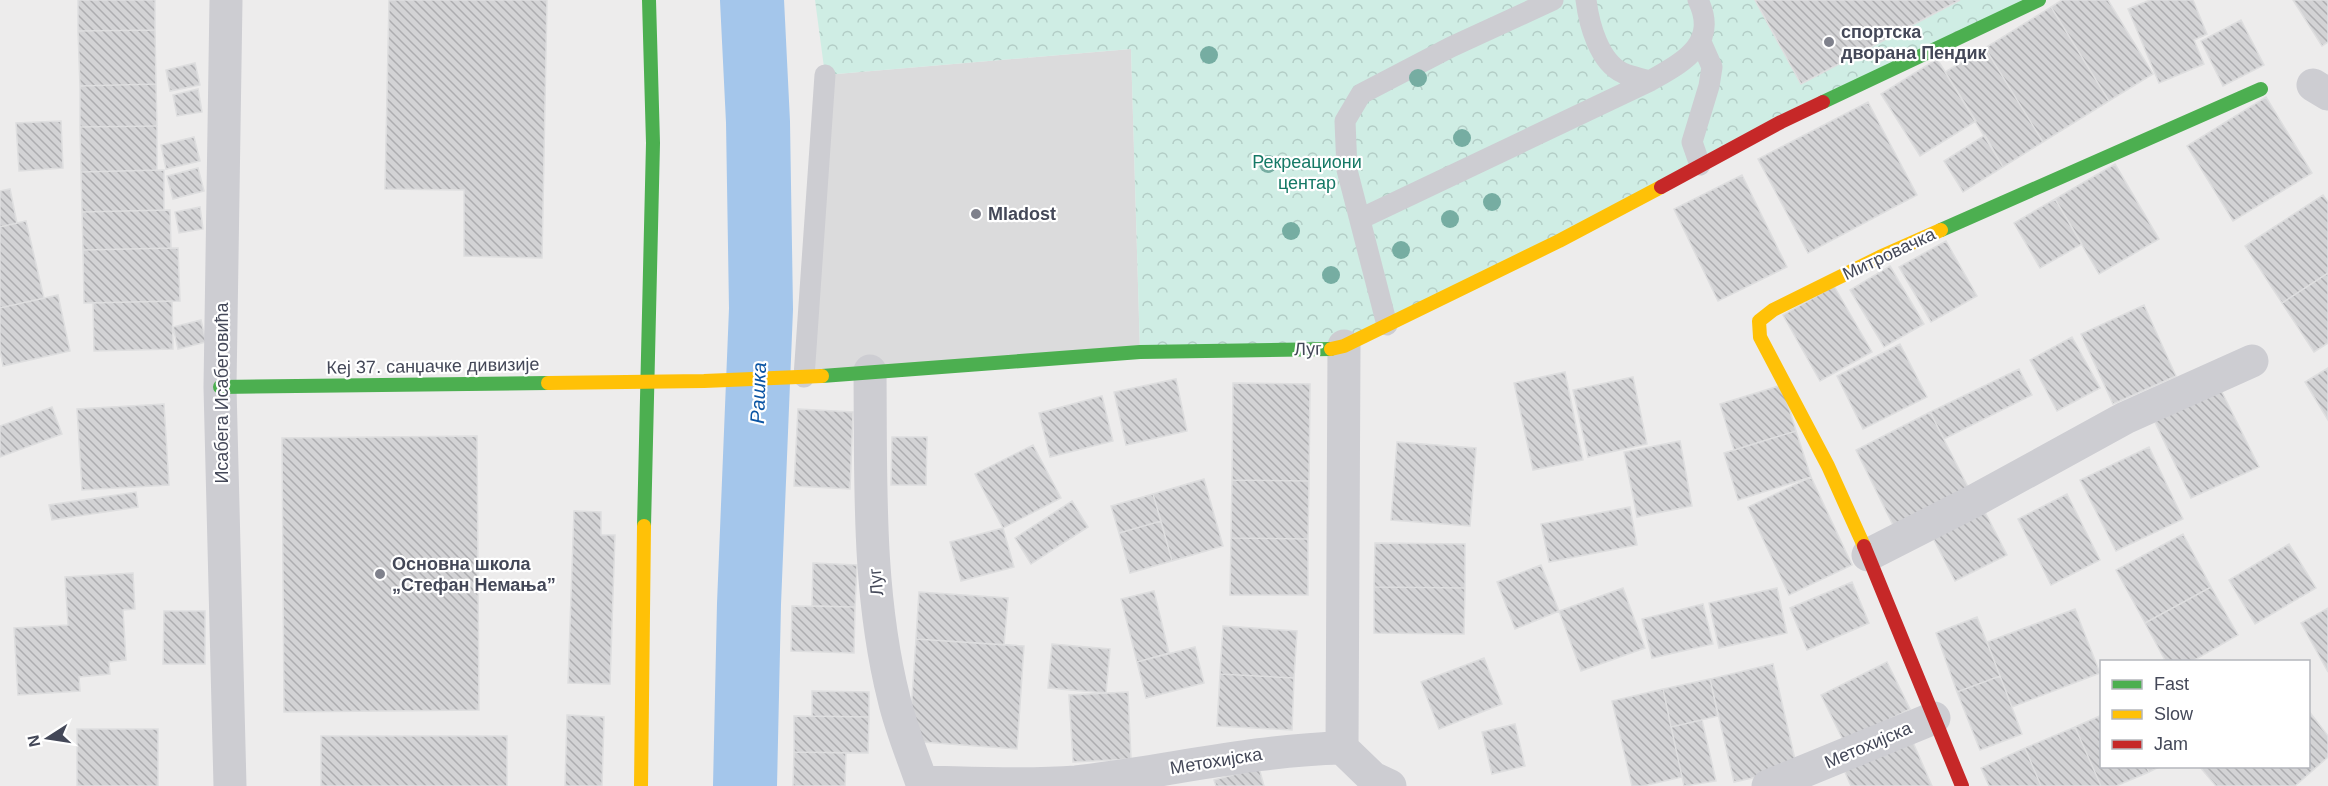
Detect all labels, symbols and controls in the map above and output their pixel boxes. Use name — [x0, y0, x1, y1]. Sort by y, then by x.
place label: спортска дворана Пендик — [1841, 22, 1987, 63]
marker: спортска дворана Пендик — [1822, 35, 1836, 49]
park label: Рекреациони центар — [1252, 152, 1362, 193]
place label: Mladost — [988, 204, 1056, 224]
marker: Mladost — [969, 207, 983, 221]
street label: Митровачка — [1839, 223, 1939, 284]
street label: Исабега Исабеговића — [212, 301, 232, 484]
street label: Луг — [1294, 339, 1322, 359]
street label: Кеј 37. санџачке дивизије — [326, 354, 540, 378]
water label: Рашка — [746, 362, 770, 424]
place label: Основна школа „Стефан Немања” — [392, 554, 556, 595]
marker: Основна школа „Стефан Немања” — [373, 567, 387, 581]
street label: Луг — [865, 567, 887, 597]
legend — [2100, 660, 2310, 768]
text: Fast — [2154, 674, 2189, 694]
text: Slow — [2154, 704, 2194, 724]
north arrow — [18, 708, 78, 768]
street label: Метохијска — [1821, 717, 1916, 772]
text: N — [24, 734, 43, 748]
text: Jam — [2154, 734, 2188, 754]
street label: Метохијска — [1169, 744, 1264, 778]

